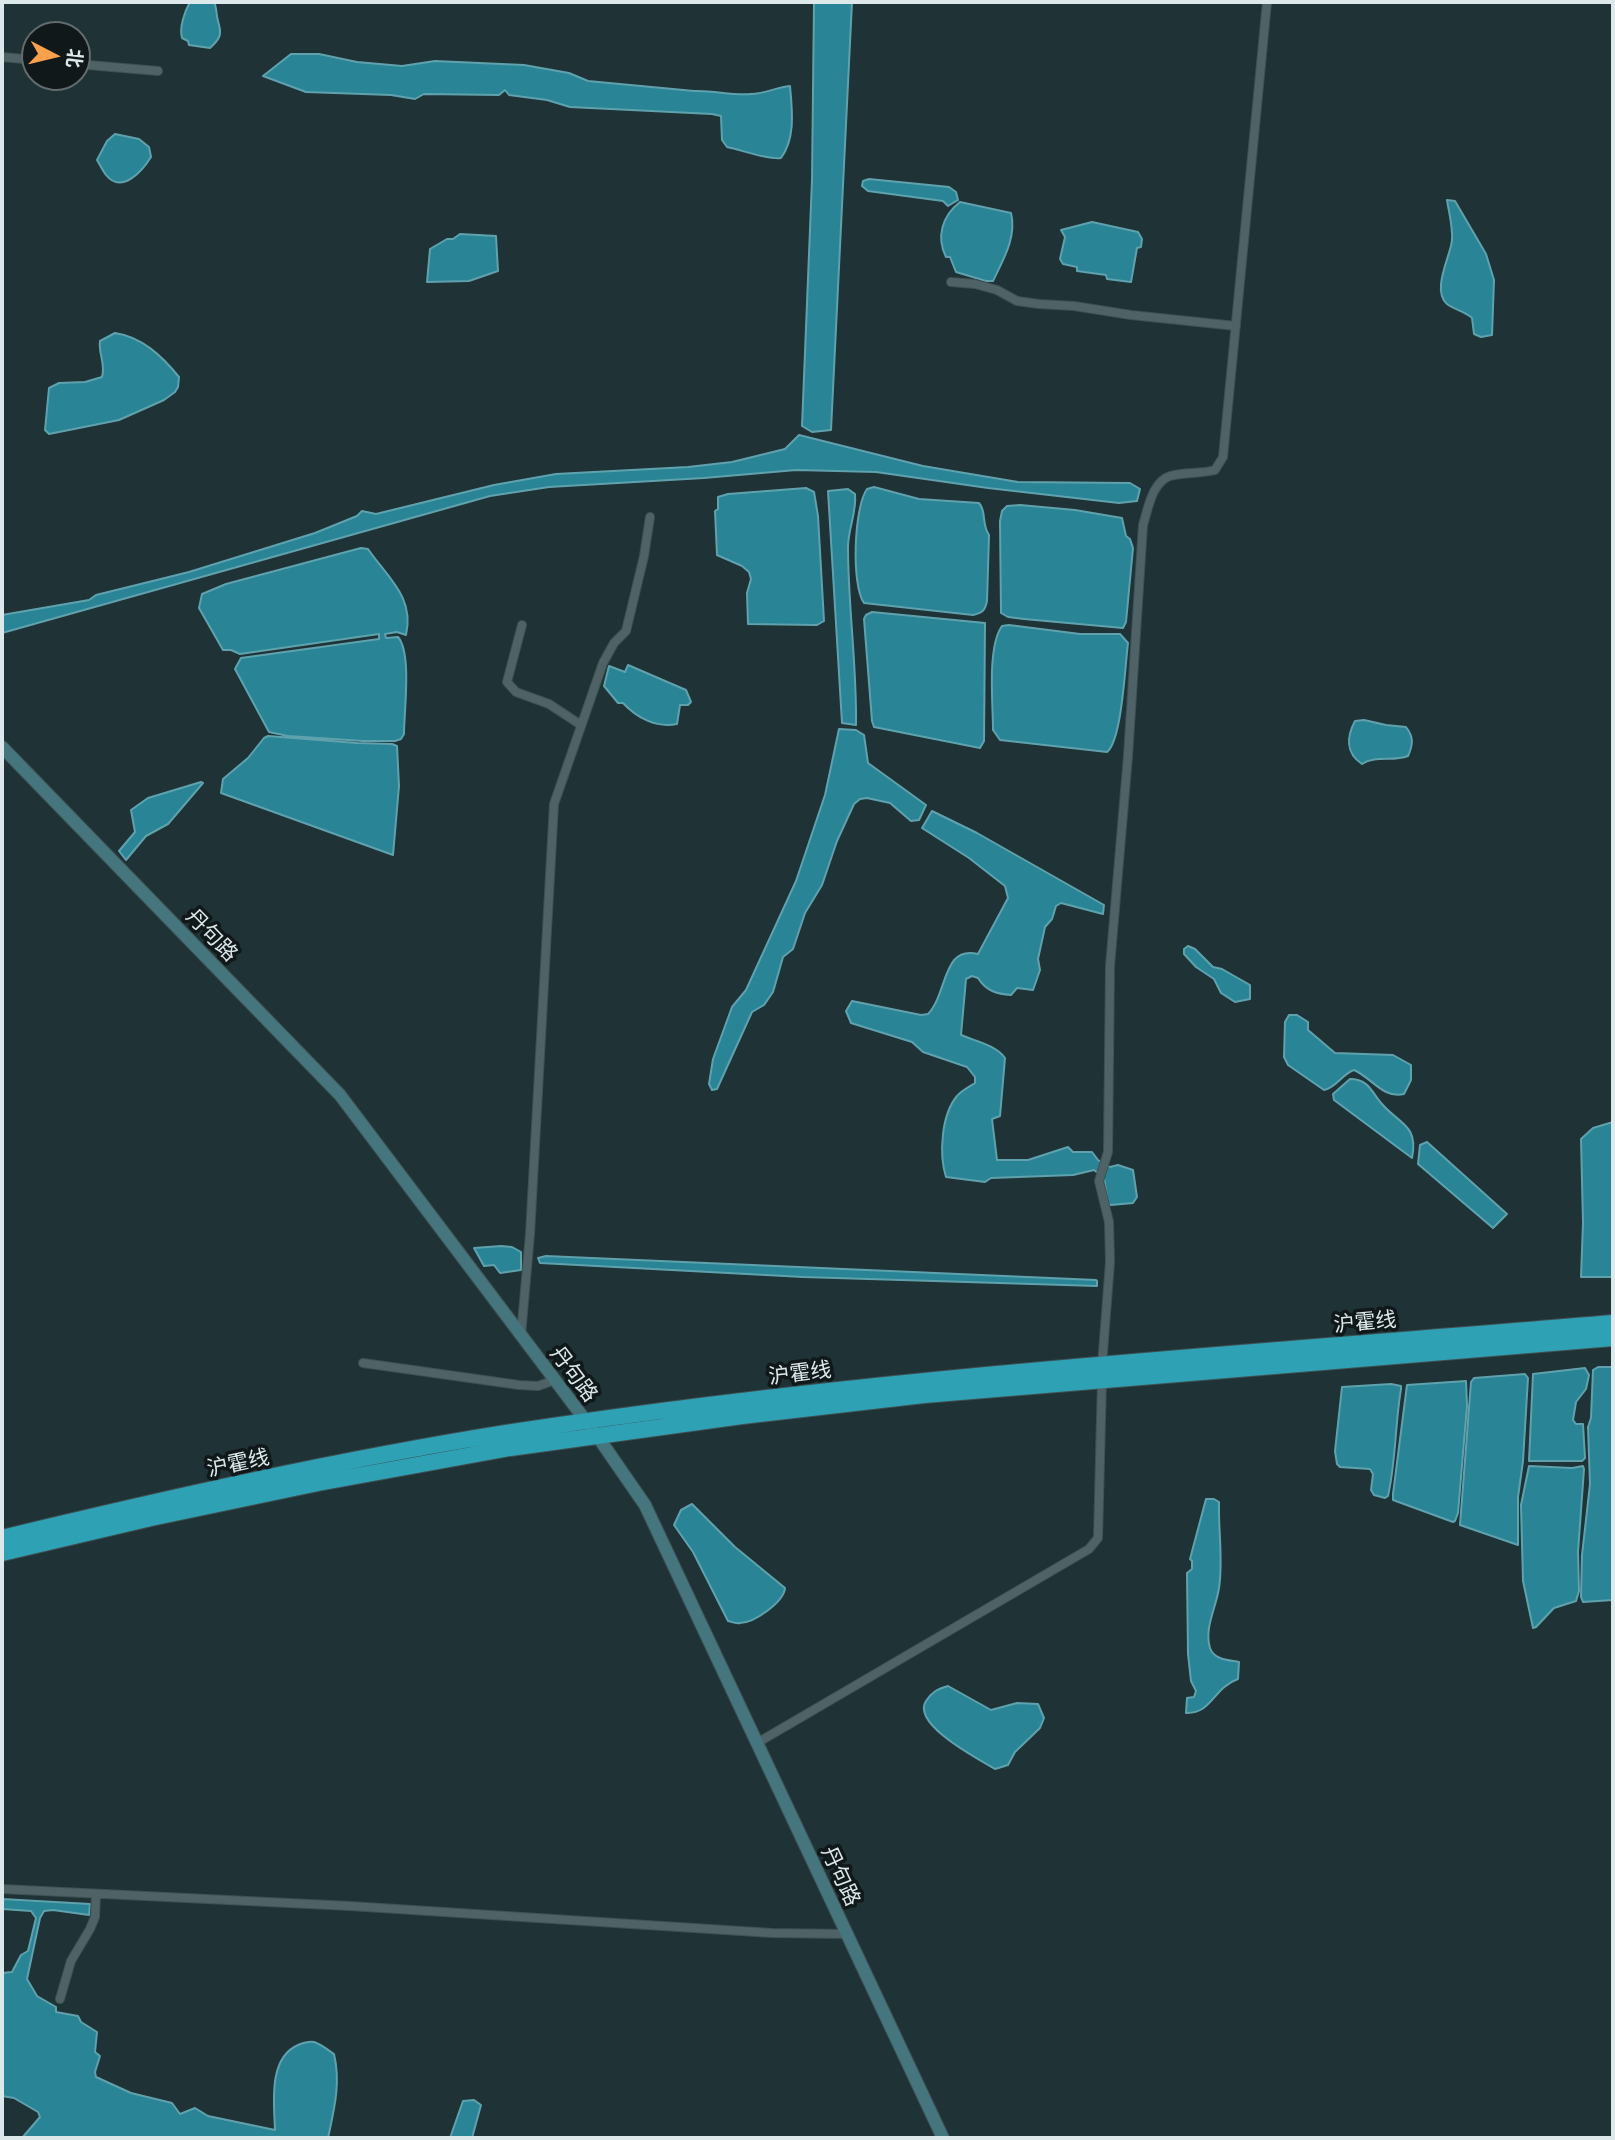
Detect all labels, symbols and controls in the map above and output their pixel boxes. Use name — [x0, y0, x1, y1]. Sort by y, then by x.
north arrow — [21, 21, 91, 91]
text: 北 — [63, 48, 88, 69]
street label: 丹句路 — [181, 904, 243, 966]
street label: 沪霍线 — [1333, 1307, 1397, 1337]
street label: 丹句路 — [545, 1341, 603, 1407]
street label: 沪霍线 — [767, 1357, 833, 1389]
street label: 沪霍线 — [205, 1444, 271, 1482]
street label: 丹句路 — [816, 1842, 866, 1910]

